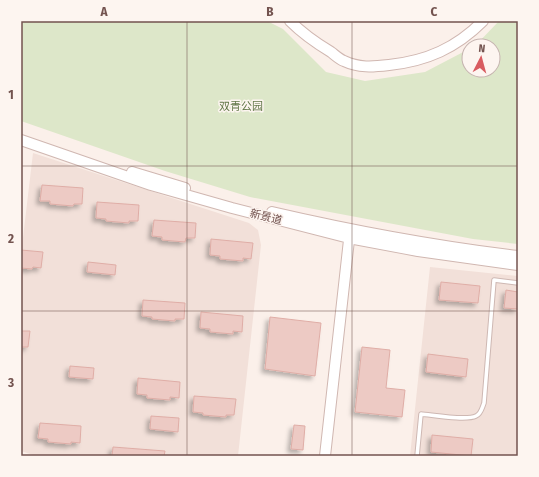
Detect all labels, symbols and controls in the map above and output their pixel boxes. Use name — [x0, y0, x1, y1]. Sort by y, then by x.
text: A — [99, 4, 108, 19]
text: B — [266, 4, 274, 19]
text: C — [431, 4, 438, 19]
north arrow — [461, 38, 501, 78]
text: N — [478, 42, 486, 55]
text: 1 — [8, 87, 14, 102]
park label: 双青公园 — [219, 100, 263, 113]
street label: 新景道 — [248, 207, 284, 227]
text: 2 — [7, 231, 14, 246]
text: 3 — [7, 375, 14, 390]

